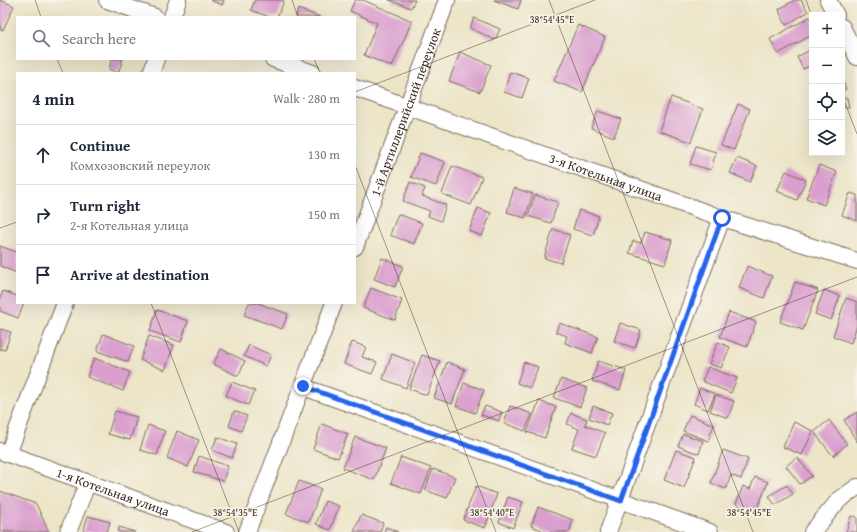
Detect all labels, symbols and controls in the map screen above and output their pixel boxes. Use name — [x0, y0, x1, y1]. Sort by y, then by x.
text: 38°54'45"E — [530, 12, 574, 27]
map controls — [809, 12, 845, 156]
button: + — [809, 12, 845, 48]
search box — [16, 16, 356, 60]
street label: 1-й Артиллерийский переулок — [365, 25, 445, 199]
icon: search — [30, 27, 52, 49]
text: Search here — [62, 28, 136, 49]
button: − — [809, 48, 845, 84]
button: locate — [809, 84, 845, 120]
text: 4 min — [32, 86, 74, 111]
text: Walk · 280 m — [273, 89, 340, 108]
button: layers — [809, 120, 845, 156]
text: Continue — [70, 135, 131, 156]
icon: ahead — [32, 144, 54, 166]
text: 130 m — [308, 145, 340, 164]
street label: 3-я Котельная улица — [547, 148, 666, 206]
text: Комхозовский переулок — [70, 156, 210, 175]
text: Turn right — [70, 195, 141, 216]
icon: right — [32, 204, 54, 226]
text: 150 m — [308, 205, 340, 224]
route start — [713, 209, 731, 227]
text: 2-я Котельная улица — [70, 216, 189, 235]
icon: arrive — [32, 264, 54, 286]
text: Arrive at destination — [70, 264, 209, 285]
route end — [294, 377, 312, 395]
street label: 1-я Котельная улица — [54, 462, 173, 521]
text: 38°54'35"E — [213, 505, 257, 520]
text: 38°54'40"E — [470, 505, 514, 520]
text: 38°54'45"E — [727, 505, 771, 520]

